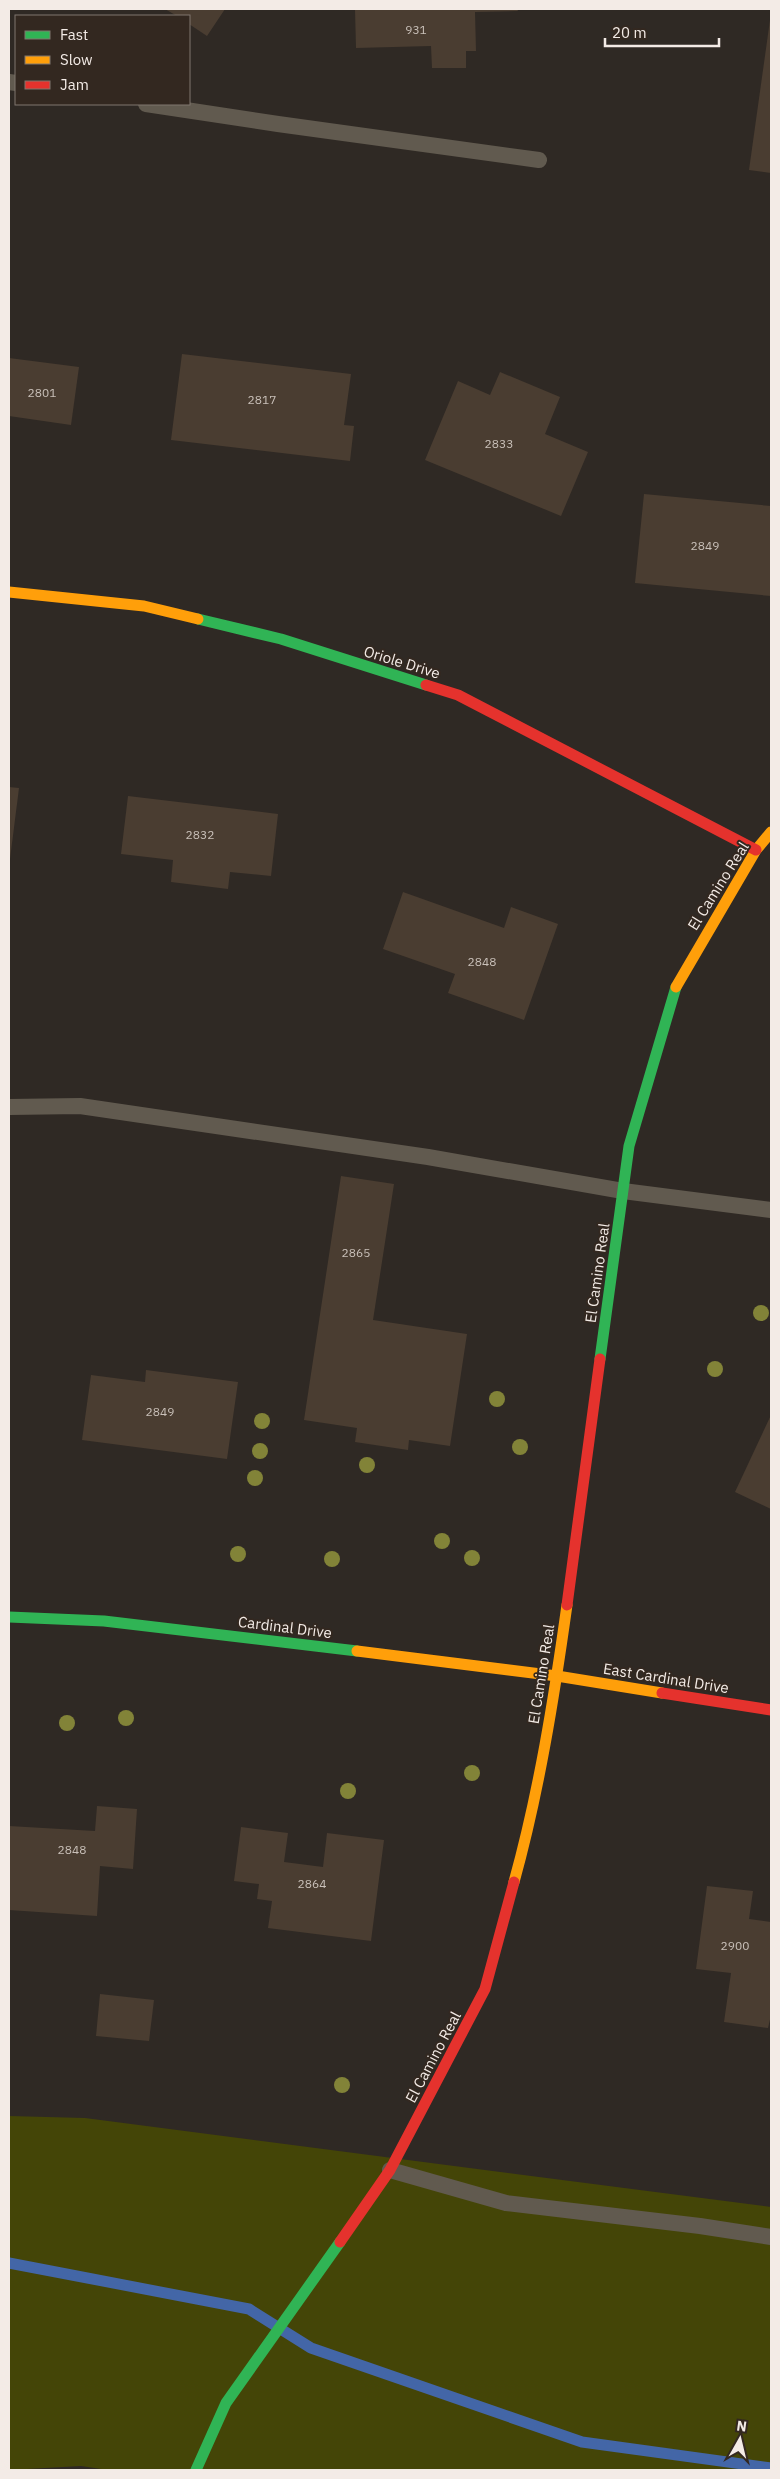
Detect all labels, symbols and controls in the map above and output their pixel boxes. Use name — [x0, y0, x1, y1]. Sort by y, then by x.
legend — [15, 15, 190, 105]
scale bar — [605, 15, 719, 47]
house number: 931 — [405, 22, 427, 37]
text: 20 m — [612, 23, 647, 42]
text: Fast — [60, 25, 88, 44]
text: Slow — [60, 50, 93, 69]
text: Jam — [60, 75, 89, 94]
house number: 2801 — [28, 385, 56, 400]
house number: 2817 — [248, 392, 276, 407]
house number: 2833 — [485, 436, 513, 451]
house number: 2849 — [691, 538, 719, 553]
street label: Oriole Drive — [361, 641, 443, 683]
house number: 2832 — [186, 827, 214, 842]
street label: El Camino Real — [683, 838, 753, 934]
house number: 2848 — [468, 954, 496, 969]
street label: El Camino Real — [581, 1222, 613, 1324]
house number: 2865 — [342, 1245, 370, 1260]
house number: 2849 — [146, 1404, 174, 1419]
street label: Cardinal Drive — [237, 1612, 333, 1642]
street label: El Camino Real — [524, 1623, 558, 1725]
street label: East Cardinal Drive — [602, 1659, 730, 1697]
house number: 2848 — [58, 1842, 86, 1857]
house number: 2864 — [298, 1876, 326, 1891]
house number: 2900 — [721, 1938, 749, 1953]
street label: El Camino Real — [401, 2008, 465, 2106]
north arrow — [715, 2414, 765, 2464]
text: N — [736, 2417, 748, 2436]

